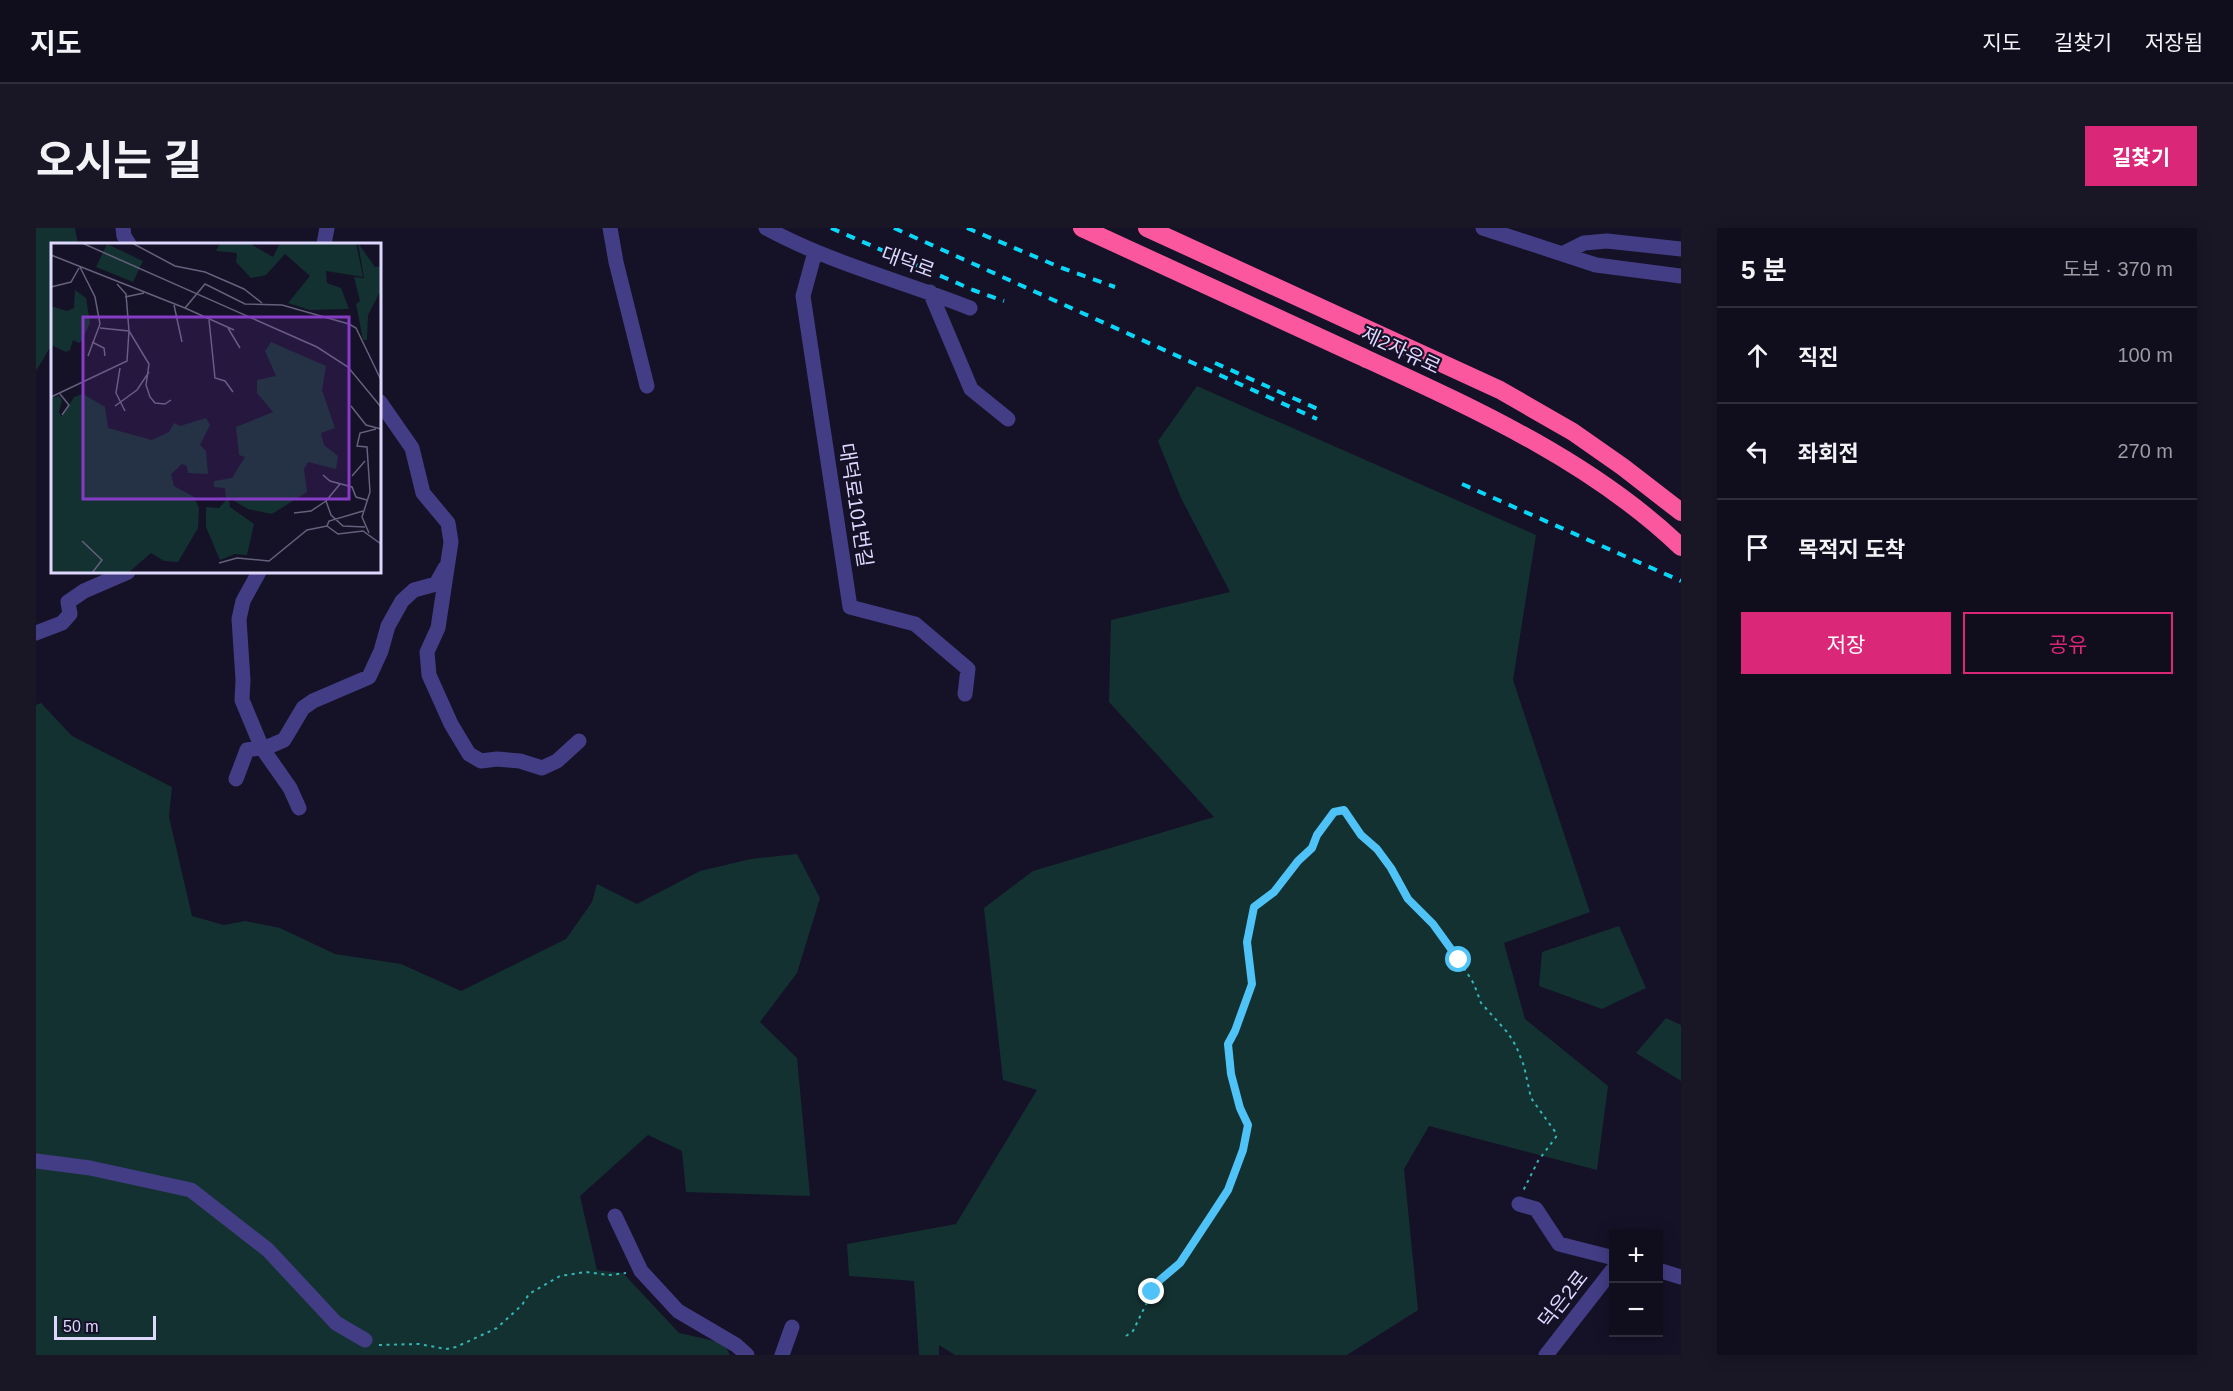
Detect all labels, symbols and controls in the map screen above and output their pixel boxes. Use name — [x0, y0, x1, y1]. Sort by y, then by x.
text: 지도 — [30, 28, 82, 59]
text: 지도 — [1982, 31, 2021, 54]
text: 길찾기 — [2054, 31, 2112, 54]
text: 저장됨 — [2145, 31, 2203, 54]
button: 길찾기 — [2085, 126, 2197, 186]
text: 오시는 길 — [36, 137, 202, 184]
street label: 대덕로 — [878, 242, 938, 282]
inset map — [51, 243, 381, 573]
text: 5 분 — [1741, 255, 1787, 285]
text: 도보 · 370 m — [2063, 258, 2173, 280]
street label: 제2자유로 — [1358, 322, 1444, 378]
icon: ahead — [1741, 339, 1774, 372]
text: 100 m — [2117, 344, 2173, 366]
text: 직진 — [1798, 345, 1838, 370]
icon: left — [1741, 435, 1774, 468]
text: 270 m — [2117, 440, 2173, 462]
street label: 대덕로101번길 — [835, 441, 877, 569]
text: 좌회전 — [1798, 441, 1859, 466]
icon: arrive — [1741, 531, 1774, 564]
text: 목적지 도착 — [1798, 537, 1905, 562]
button: 저장 — [1741, 612, 1951, 674]
button: 공유 — [1963, 612, 2173, 674]
route start — [1445, 946, 1471, 972]
map controls — [1609, 1229, 1663, 1337]
button: + — [1609, 1229, 1663, 1283]
street label: 덕은2로 — [1534, 1266, 1592, 1332]
route end — [1138, 1278, 1164, 1304]
button: − — [1609, 1283, 1663, 1337]
scale bar — [54, 1313, 156, 1340]
text: 50 m — [63, 1318, 99, 1335]

